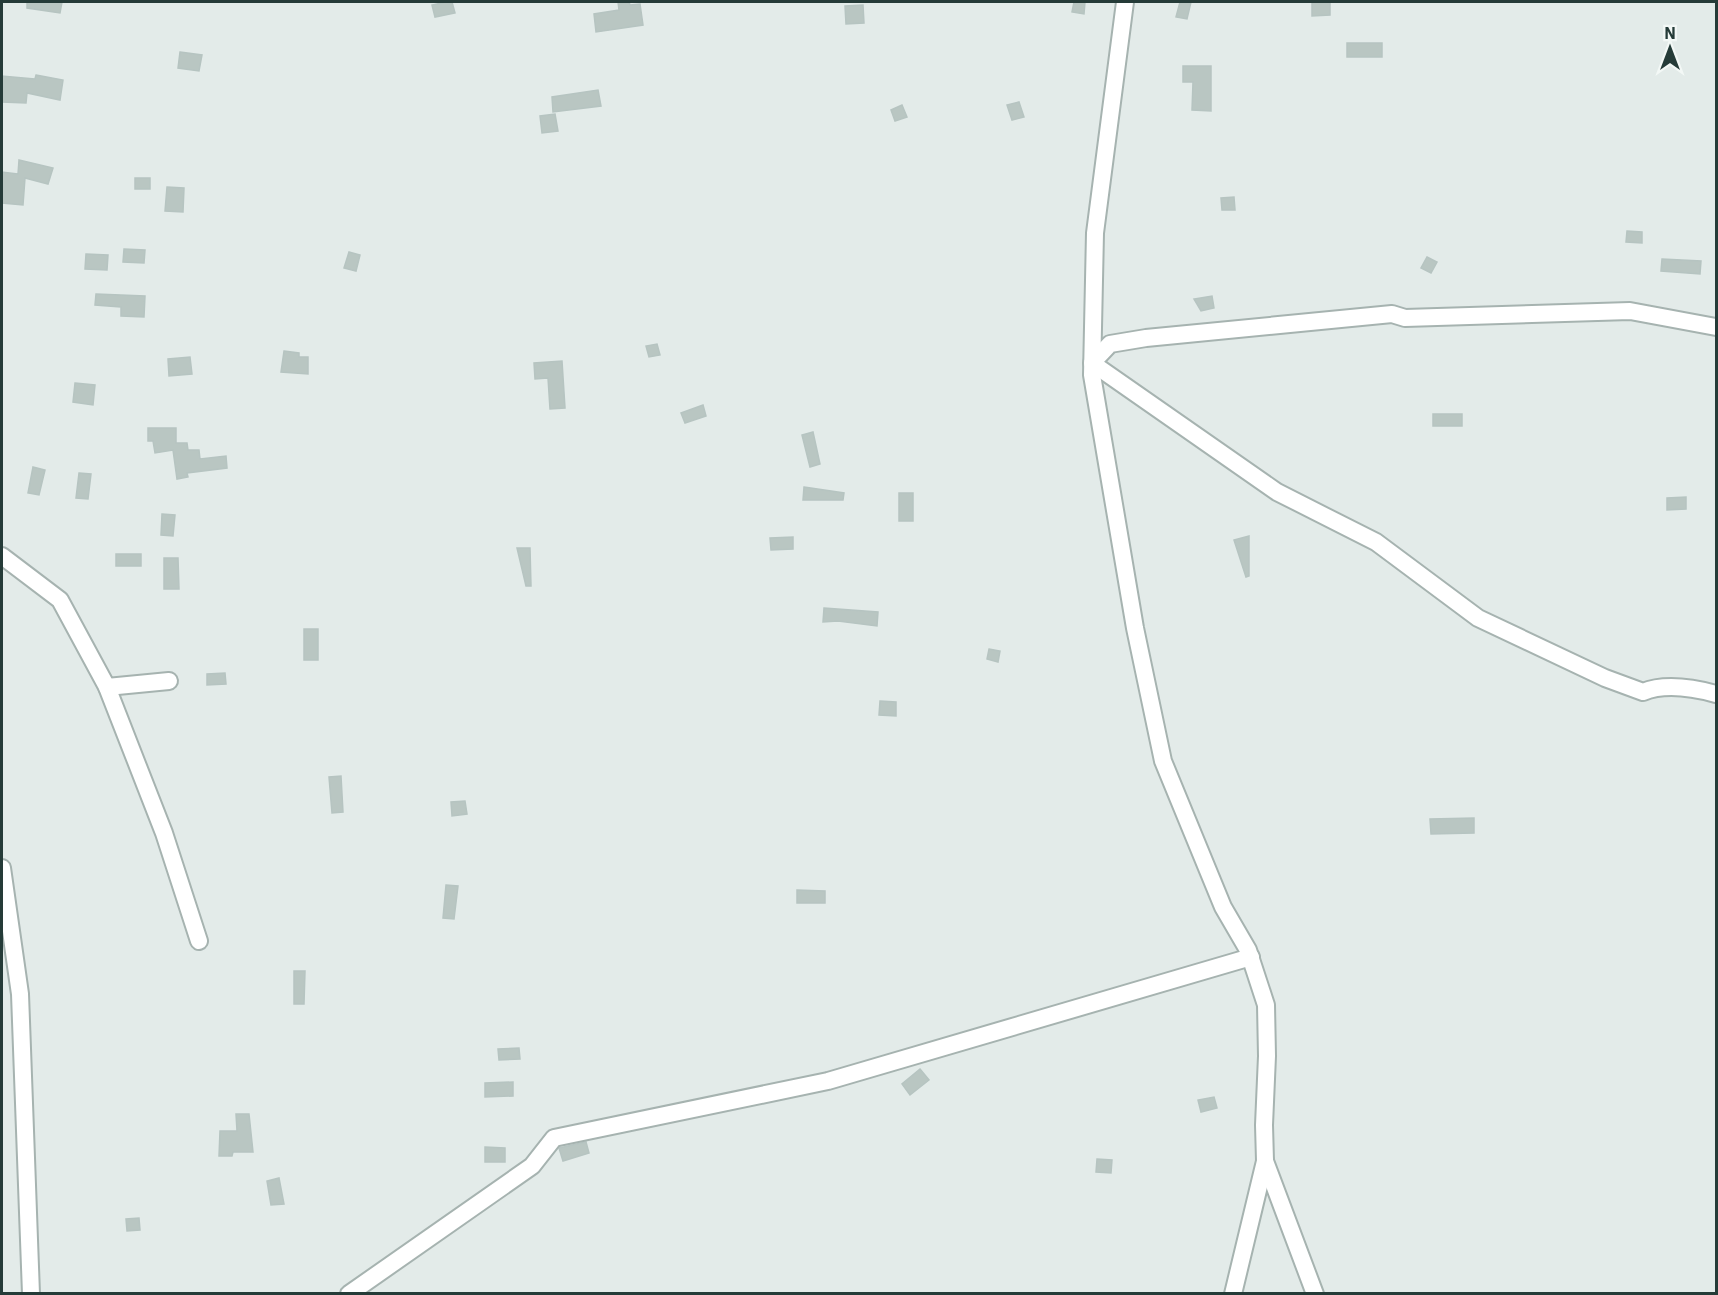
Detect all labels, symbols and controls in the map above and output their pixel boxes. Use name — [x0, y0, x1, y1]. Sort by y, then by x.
north arrow — [1640, 18, 1700, 78]
text: N — [1664, 23, 1676, 43]

